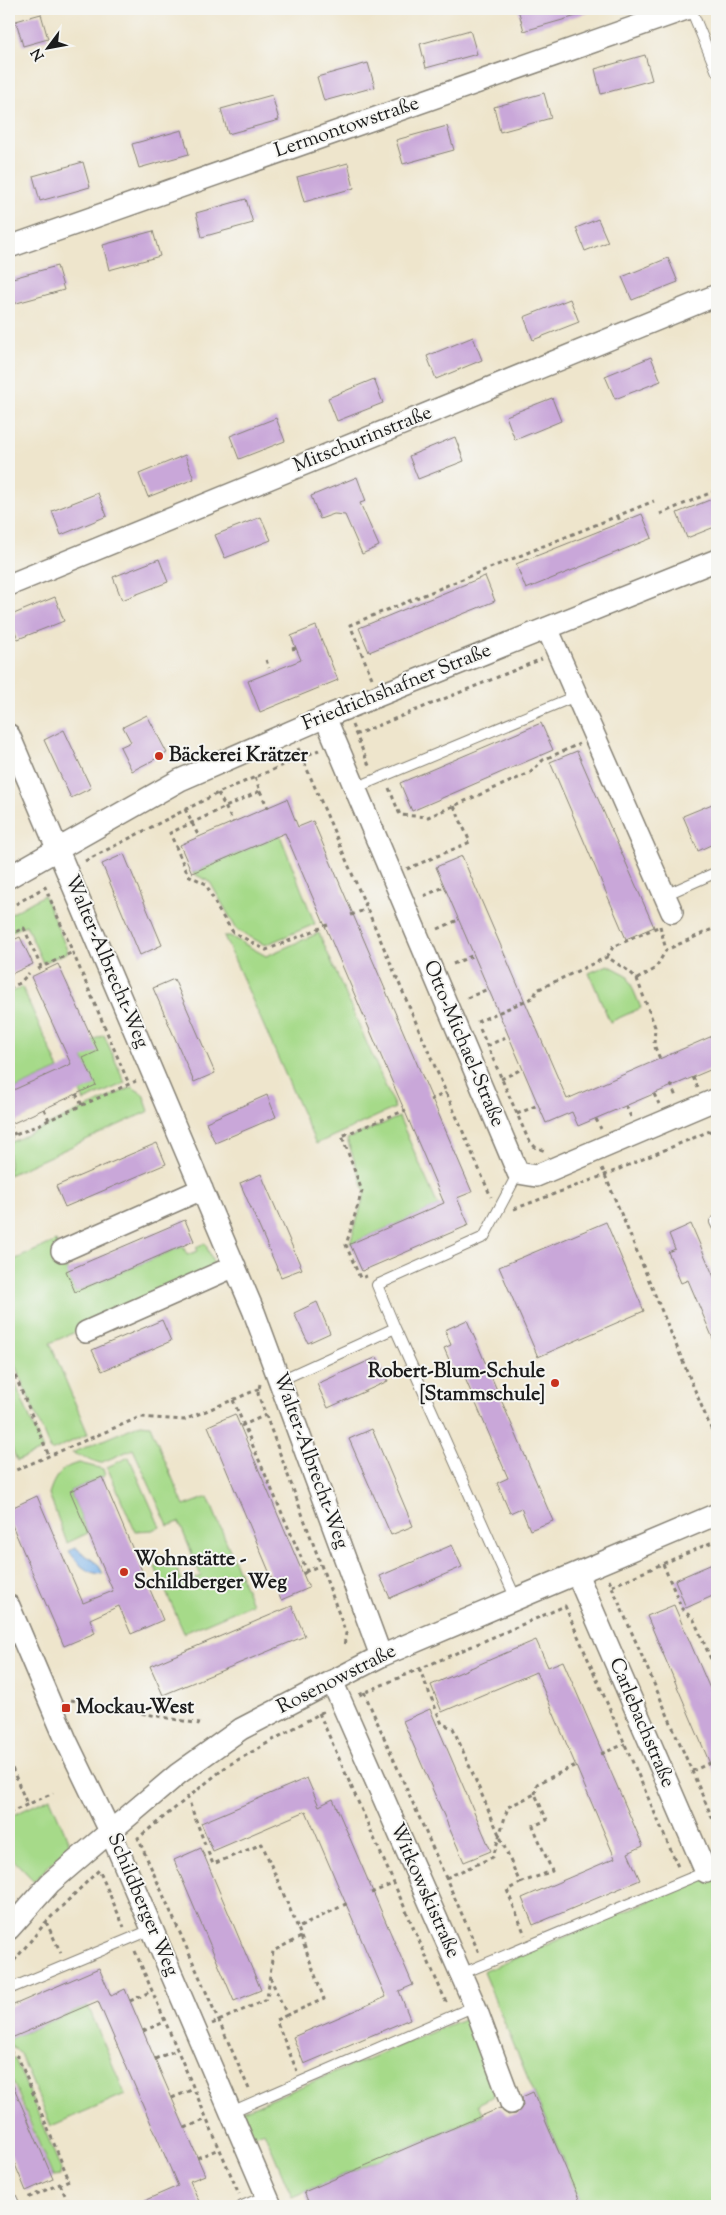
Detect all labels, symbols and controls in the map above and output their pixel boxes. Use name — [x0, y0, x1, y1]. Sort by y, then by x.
north arrow — [22, 22, 72, 72]
text: N — [27, 44, 50, 64]
street label: Lermontowstraße — [271, 90, 423, 166]
street label: Mitschurinstraße — [289, 399, 437, 481]
street label: Friedrichshafner Straße — [298, 637, 496, 739]
place label: Bäckerei Krätzer — [169, 742, 308, 771]
marker: Bäckerei Krätzer — [153, 750, 165, 762]
street label: Walter-Albrecht-Weg — [56, 871, 156, 1053]
street label: Otto-Michael-Straße — [415, 956, 511, 1132]
place label: Robert-Blum-Schule [Stammschule] — [368, 1358, 545, 1410]
street label: Walter-Albrecht-Weg — [265, 1369, 356, 1554]
marker: Robert-Blum-Schule [Stammschule] — [549, 1377, 561, 1389]
place label: Wohnstätte - Schildberger Weg — [134, 1546, 287, 1598]
marker: Wohnstätte - Schildberger Weg — [118, 1566, 130, 1578]
street label: Rosenowstraße — [272, 1638, 402, 1722]
street label: Carlebachstraße — [601, 1654, 681, 1792]
place label: Mockau-West — [76, 1694, 194, 1723]
marker: Mockau-West — [60, 1702, 72, 1714]
street label: Witkowskistraße — [381, 1819, 467, 1963]
street label: Schildberger Weg — [99, 1829, 185, 1981]

